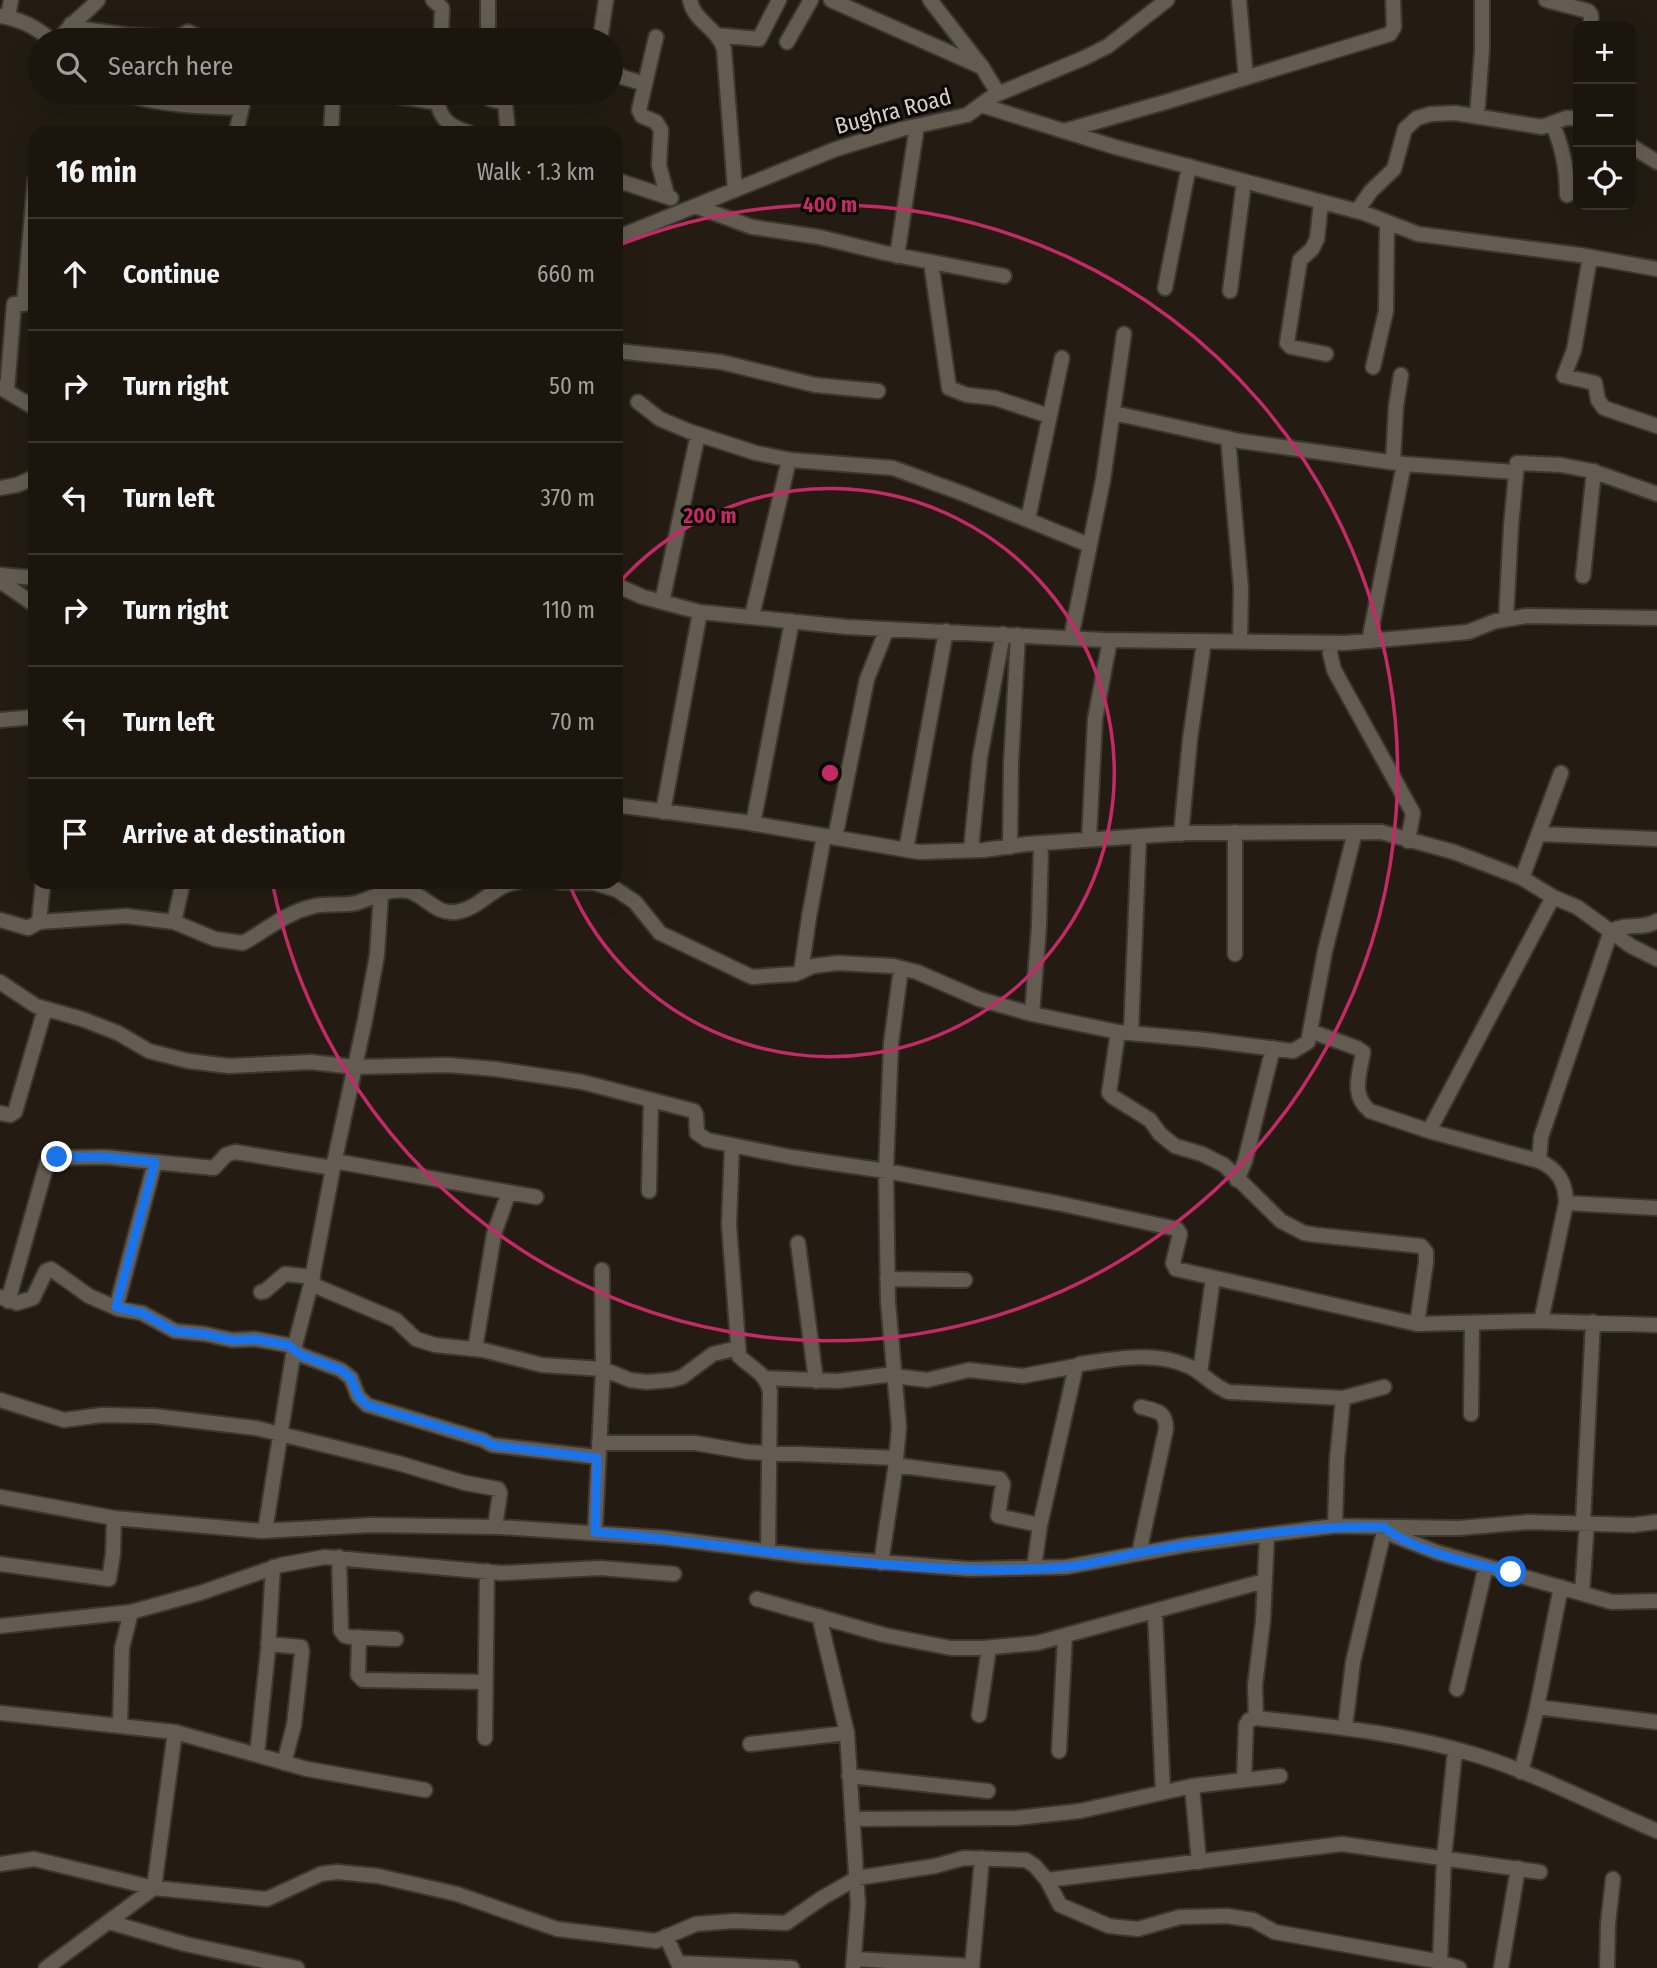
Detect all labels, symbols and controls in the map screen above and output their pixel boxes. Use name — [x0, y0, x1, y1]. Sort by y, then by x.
map controls — [1573, 21, 1636, 210]
button: + — [1573, 21, 1636, 84]
search box — [28, 28, 623, 105]
icon: search — [52, 48, 90, 86]
text: Search here — [108, 51, 233, 82]
street label: Bughra Road — [832, 82, 954, 140]
button: − — [1573, 84, 1636, 147]
button: locate — [1573, 147, 1636, 210]
text: 16 min — [56, 154, 137, 190]
text: Walk · 1.3 km — [477, 158, 595, 186]
text: 400 m — [803, 192, 857, 218]
icon: ahead — [56, 255, 94, 293]
text: Continue — [123, 259, 220, 290]
text: 660 m — [537, 260, 595, 288]
icon: right — [56, 367, 94, 405]
text: Turn right — [123, 371, 229, 402]
text: 50 m — [549, 372, 595, 400]
icon: left — [56, 479, 94, 517]
text: Turn left — [123, 483, 215, 514]
text: 370 m — [541, 484, 595, 512]
text: 200 m — [682, 503, 737, 529]
icon: right — [56, 591, 94, 629]
text: Turn right — [123, 595, 229, 626]
text: 110 m — [542, 596, 595, 624]
icon: left — [56, 703, 94, 741]
text: Turn left — [123, 707, 215, 738]
text: 70 m — [551, 708, 595, 736]
centre of rings — [818, 761, 842, 785]
icon: arrive — [56, 815, 94, 853]
text: Arrive at destination — [123, 819, 346, 850]
route end — [41, 1141, 72, 1172]
route start — [1495, 1556, 1526, 1587]

